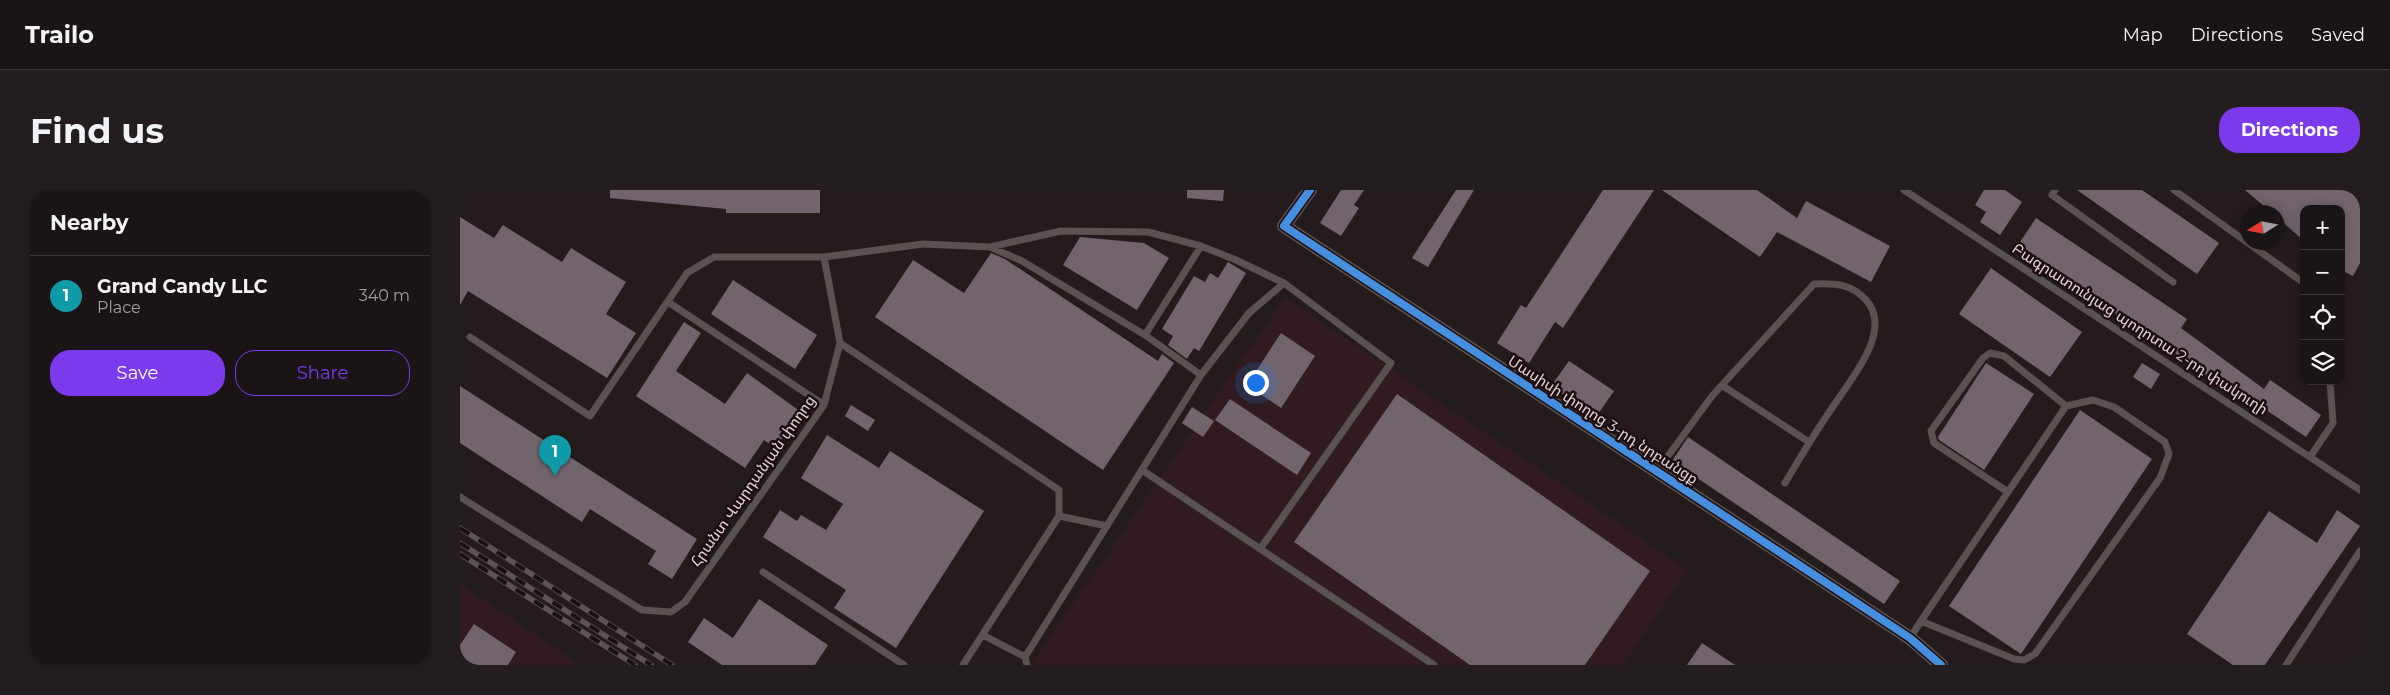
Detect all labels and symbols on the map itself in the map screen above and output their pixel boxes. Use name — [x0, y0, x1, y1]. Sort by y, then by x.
north arrow — [2240, 205, 2285, 250]
street label: Բագրատունյաց պողոտա 2-րդ փակուղի — [2009, 239, 2272, 419]
street label: Մասիսի փողոց 3-րդ նրբանցք — [1505, 351, 1702, 488]
your location — [1243, 370, 1269, 396]
street label: Հրանտ Վարդանյան փողոց — [686, 391, 819, 570]
pin: 1 — [539, 435, 571, 476]

